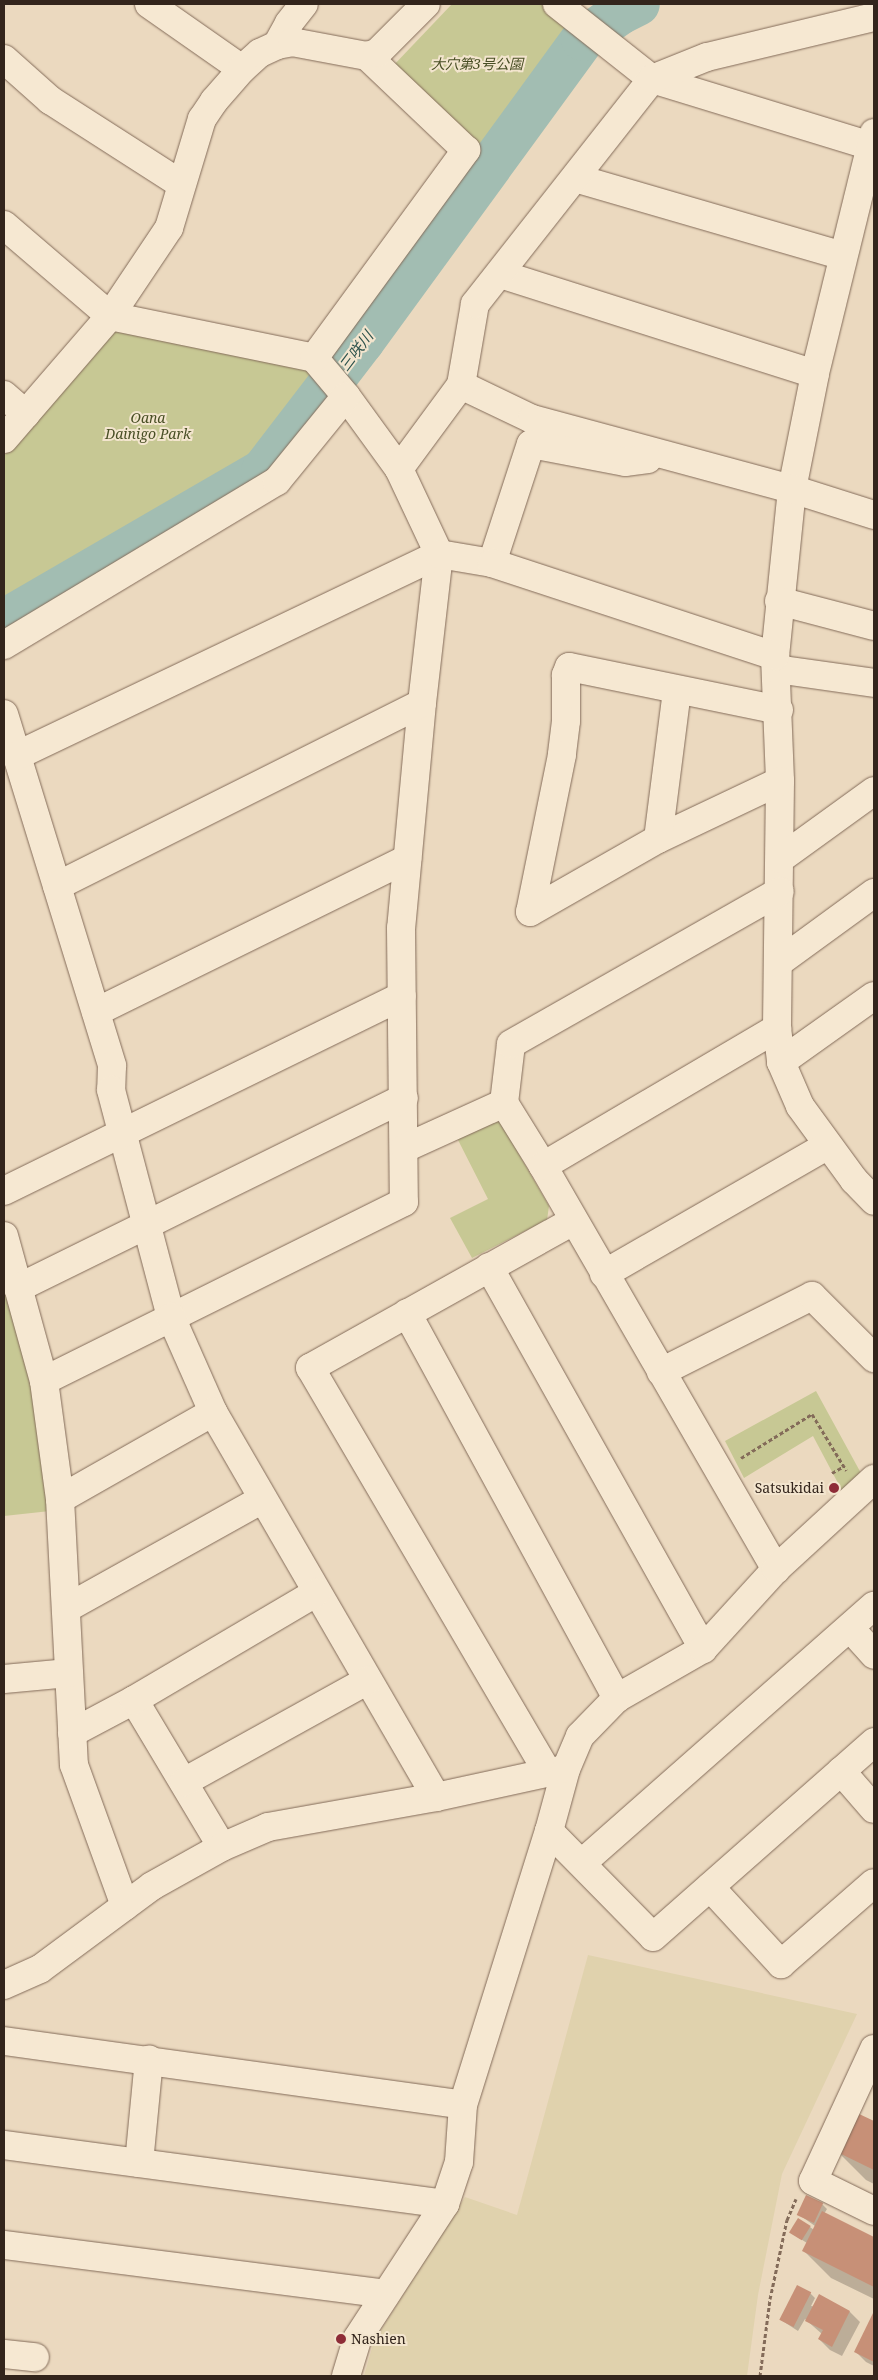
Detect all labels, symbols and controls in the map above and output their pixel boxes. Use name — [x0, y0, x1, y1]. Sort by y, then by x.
park label: 大穴第3号公園 — [431, 56, 523, 72]
water label: 三咲川 — [335, 328, 377, 374]
park label: Oana Dainigo Park — [105, 410, 191, 442]
place label: Satsukidai — [755, 1480, 824, 1496]
marker: Satsukidai — [828, 1482, 840, 1494]
place label: Nashien — [351, 2331, 406, 2347]
marker: Nashien — [335, 2333, 347, 2345]

